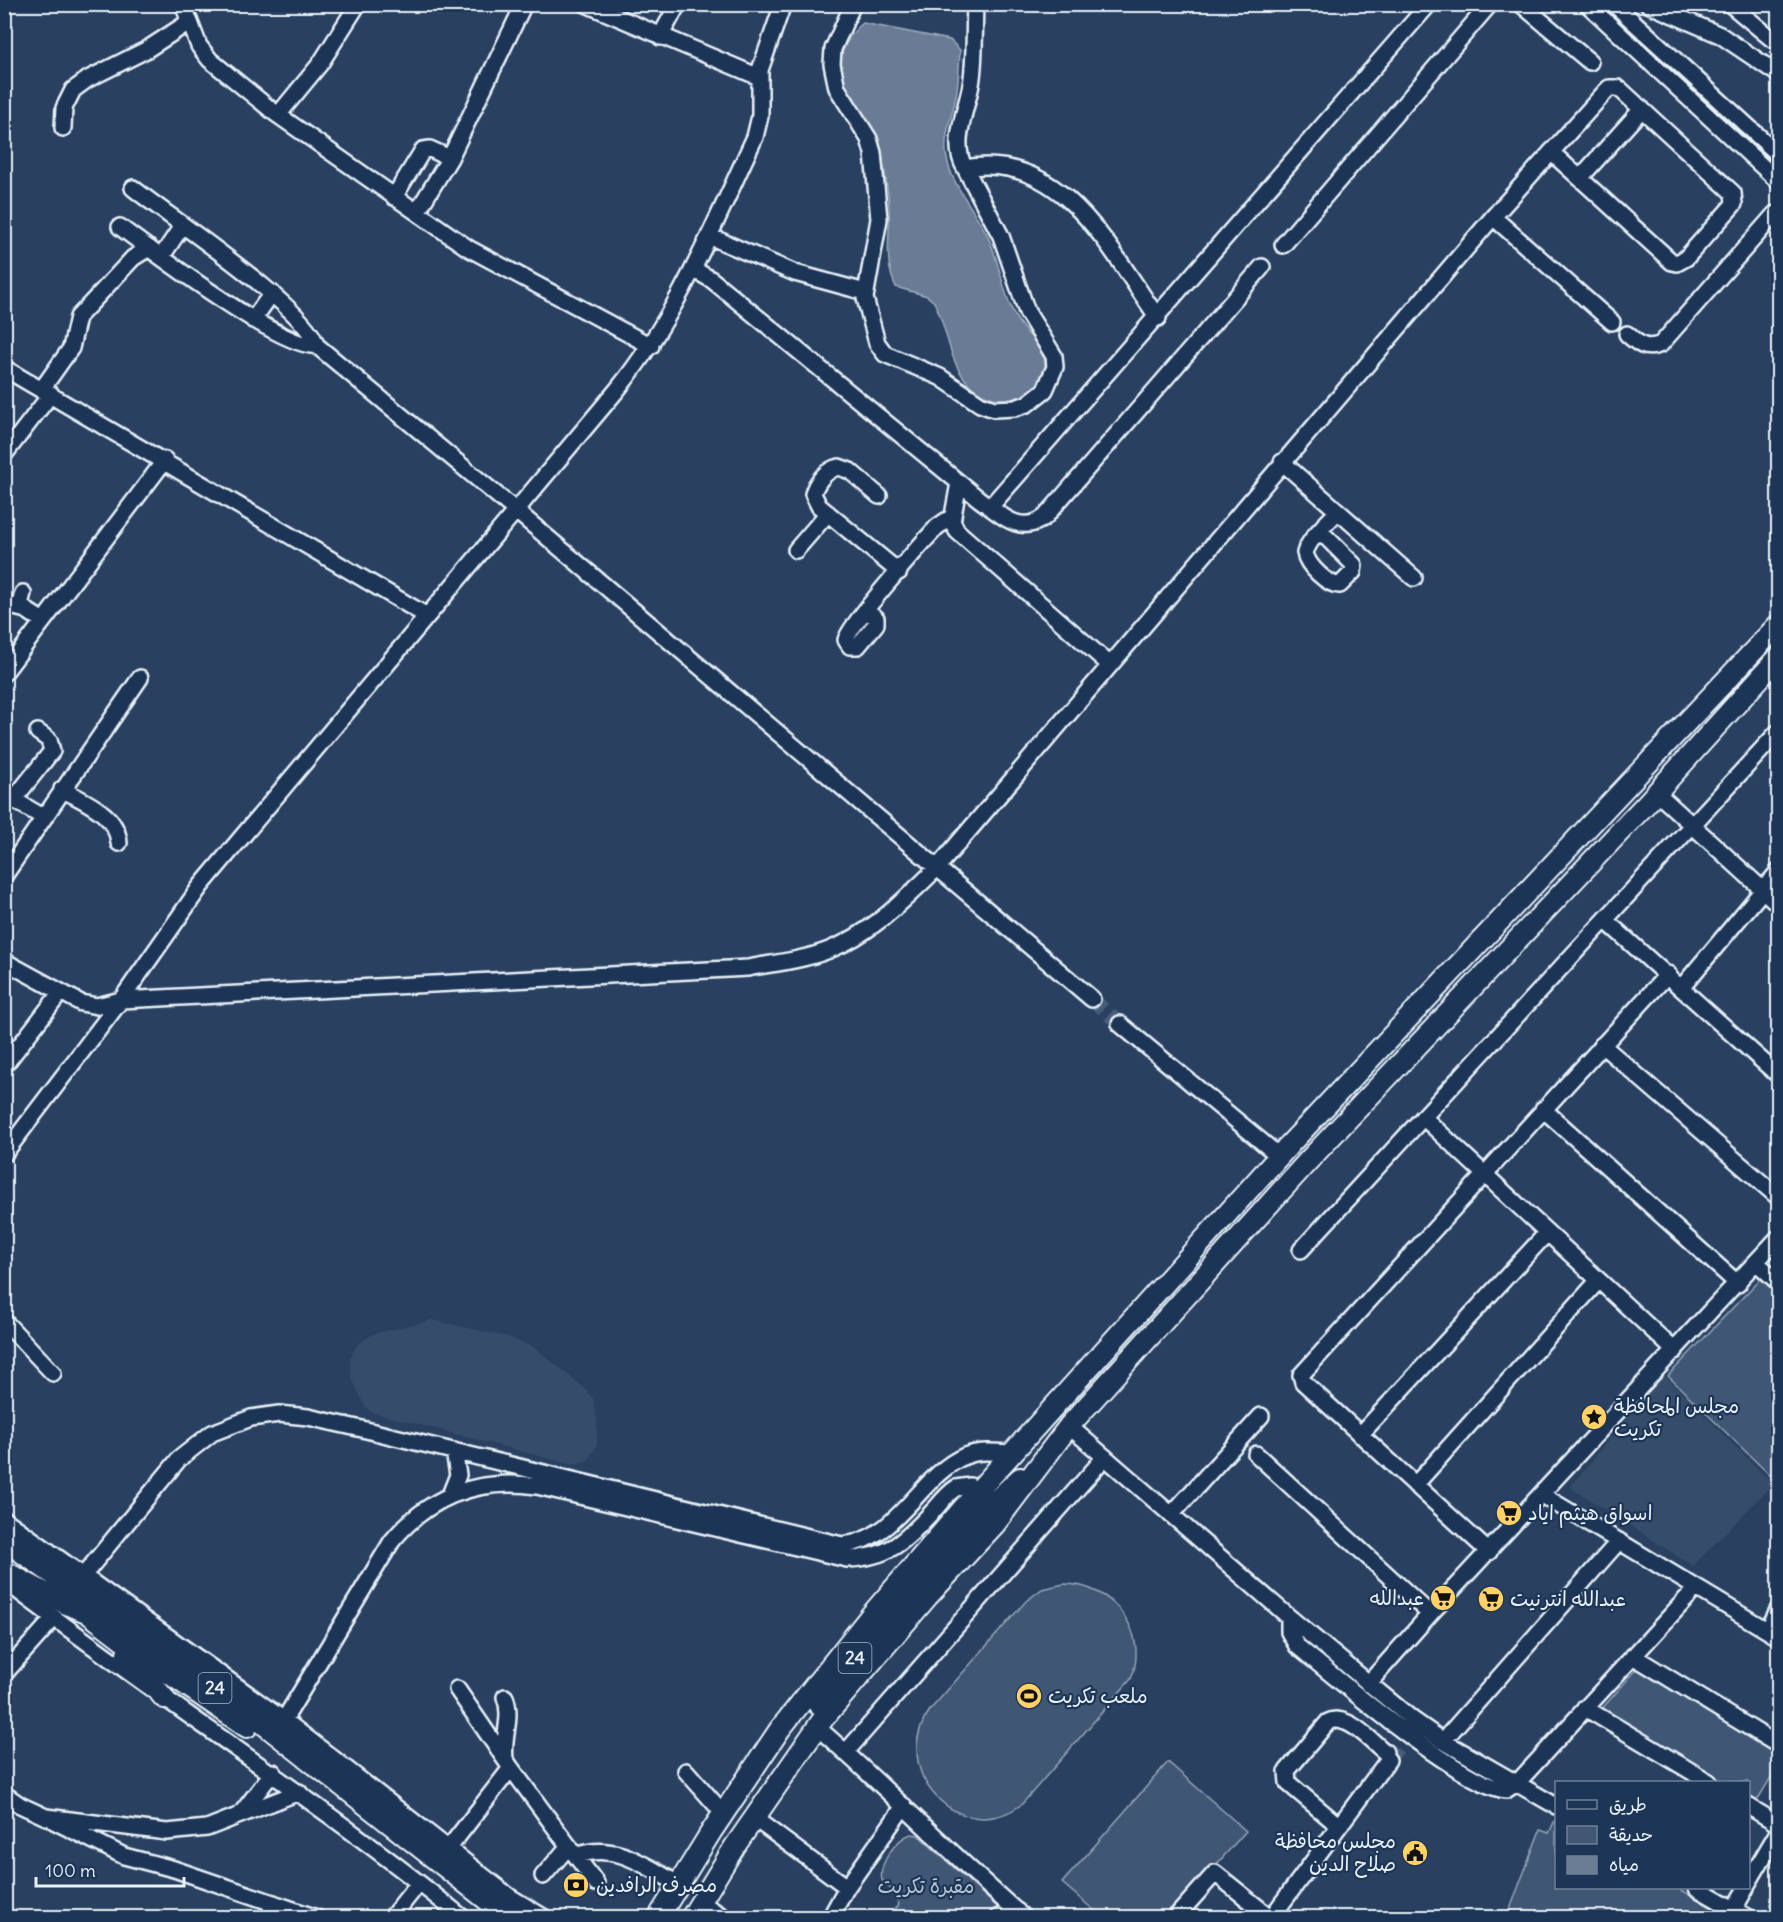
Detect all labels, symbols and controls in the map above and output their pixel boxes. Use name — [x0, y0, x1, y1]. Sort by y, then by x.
place label: مجلس المحافظة تكريت — [1614, 1393, 1739, 1441]
place icon: مجلس المحافظة تكريت — [1579, 1402, 1609, 1432]
supermarket icon: اسواق هيثم اياد — [1494, 1498, 1524, 1528]
place label: اسواق هيثم اياد — [1528, 1500, 1652, 1528]
supermarket icon: عبدالله — [1428, 1583, 1458, 1613]
supermarket icon: عبدالله انترنيت — [1476, 1584, 1506, 1614]
place label: عبدالله — [1370, 1585, 1424, 1610]
place label: عبدالله انترنيت — [1510, 1586, 1626, 1611]
road number: 24 — [838, 1643, 872, 1673]
road number: 24 — [198, 1673, 232, 1703]
sports icon: ملعب تكريت — [1014, 1681, 1044, 1711]
place label: ملعب تكريت — [1048, 1683, 1148, 1708]
legend — [1555, 1781, 1750, 1889]
text: طريق — [1609, 1793, 1647, 1816]
text: حديقة — [1609, 1823, 1653, 1846]
place label: مجلس محافظة صلاح الدين — [1275, 1828, 1396, 1878]
public building icon: مجلس محافظة صلاح الدين — [1400, 1838, 1430, 1868]
scale bar — [36, 1850, 184, 1888]
text: مياه — [1609, 1853, 1639, 1876]
text: 100 m — [45, 1859, 96, 1882]
bank icon: مصرف الرافدين — [561, 1870, 591, 1900]
place label: مصرف الرافدين — [596, 1872, 717, 1897]
park label: مقبرة تكريت — [878, 1873, 974, 1898]

